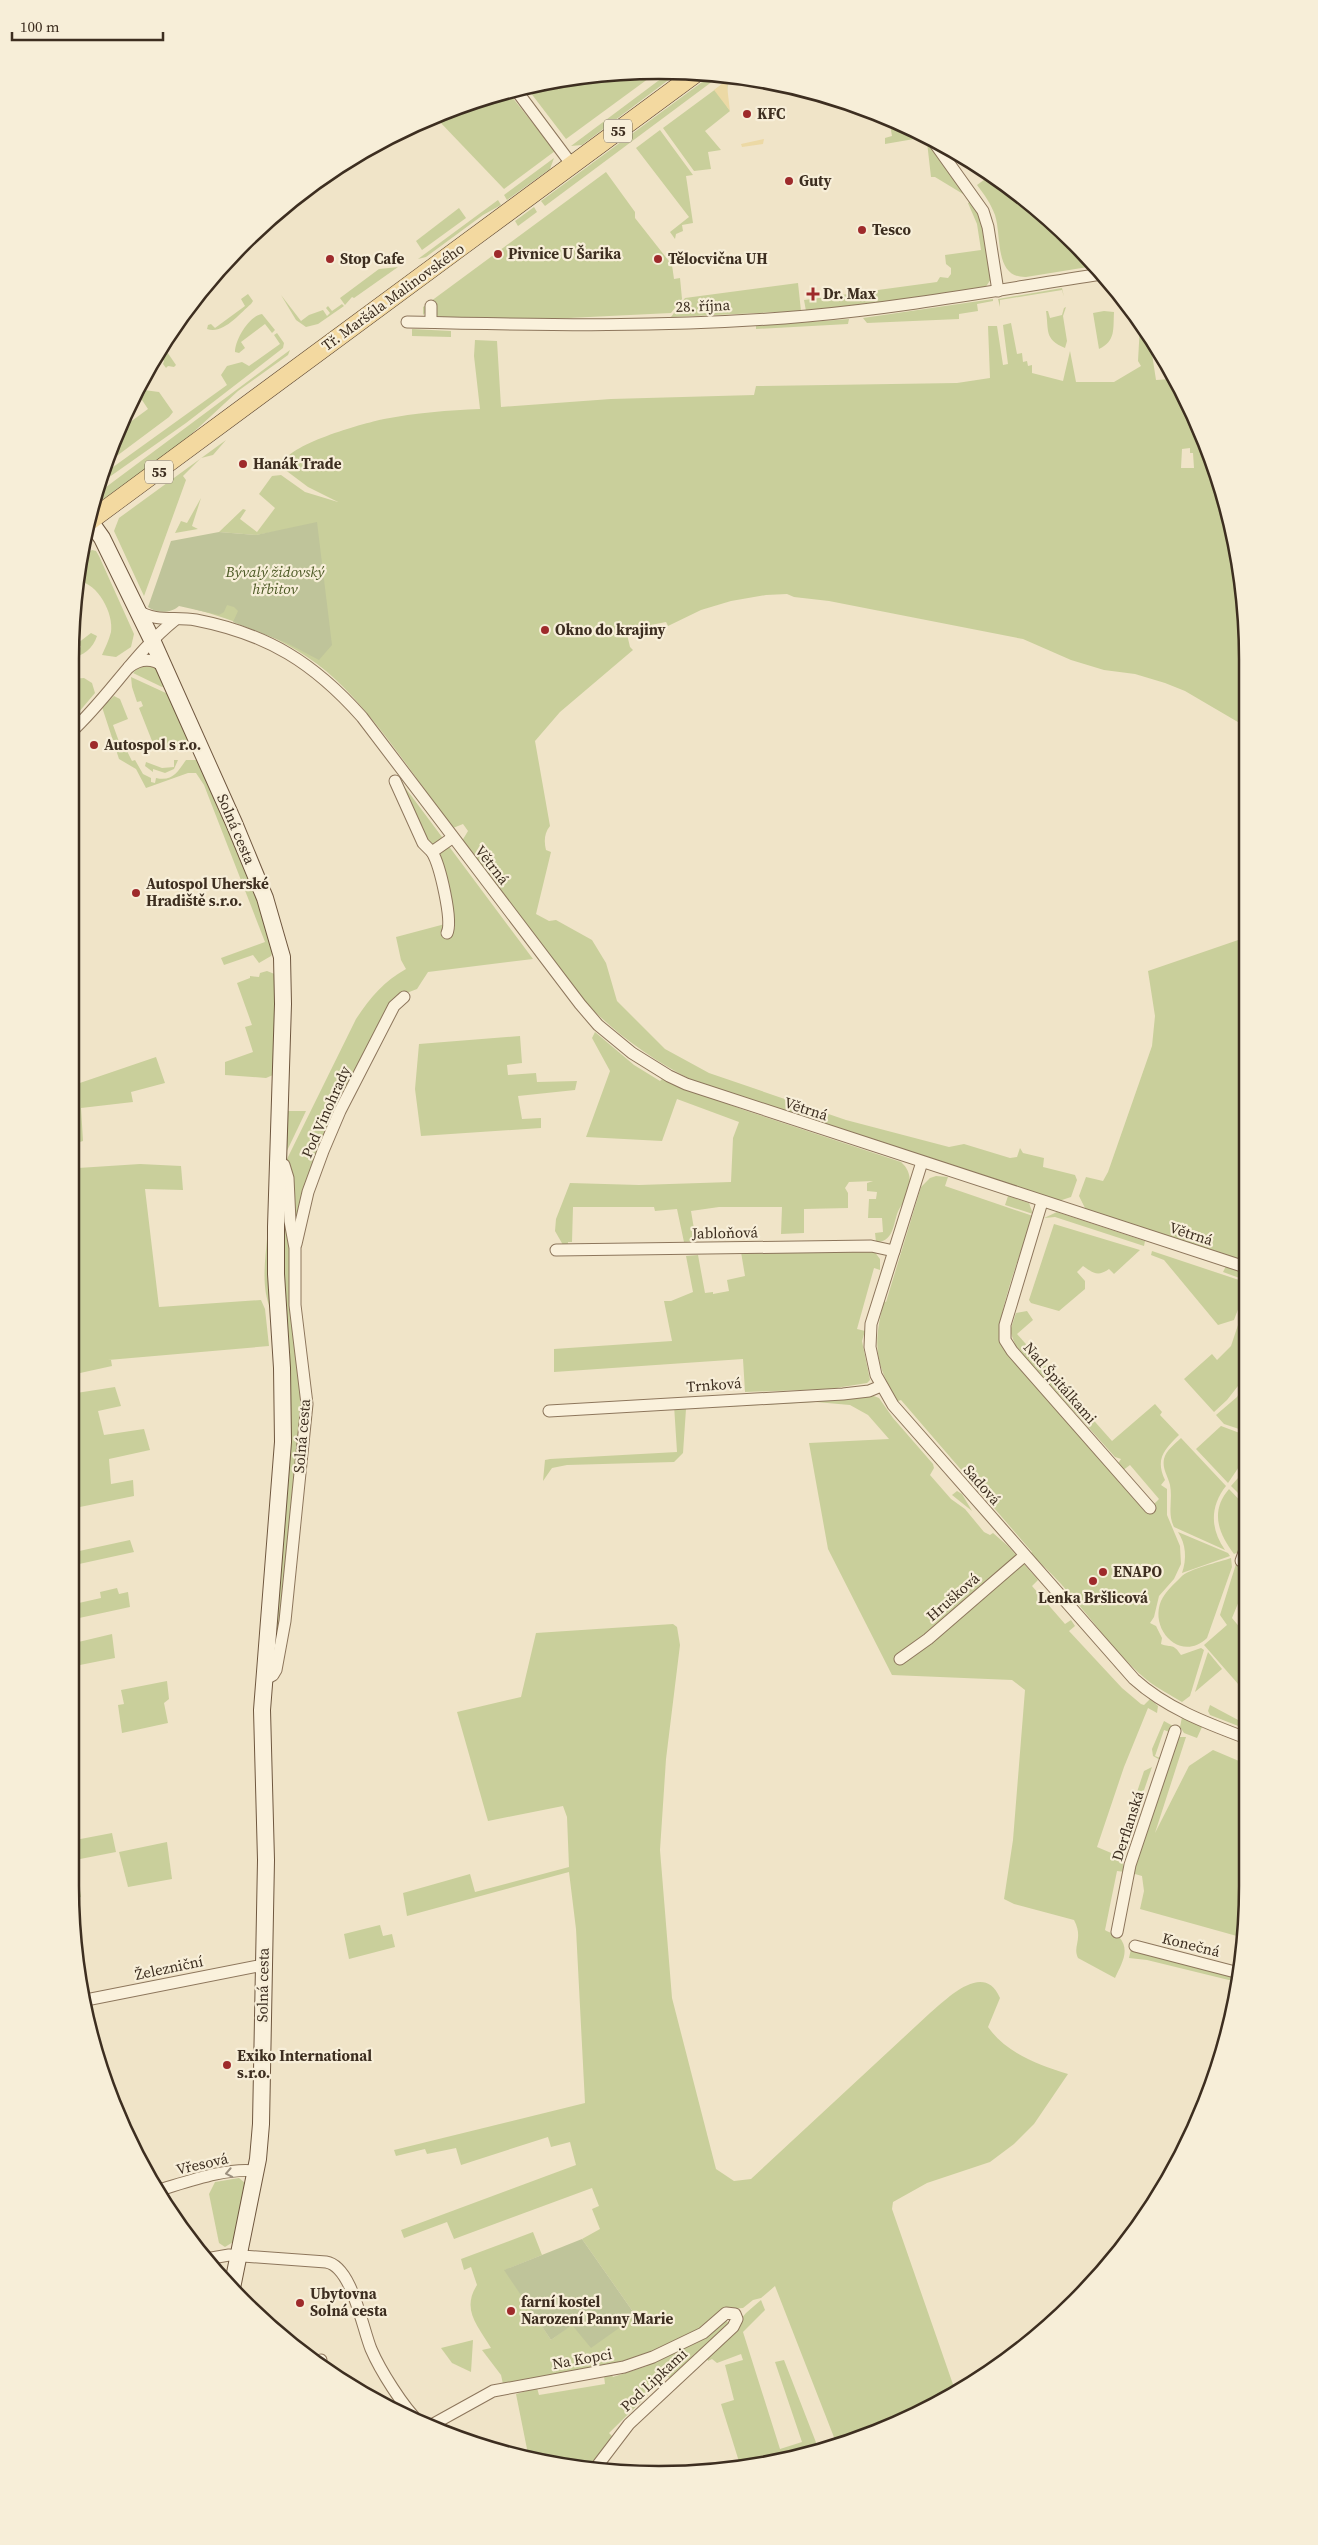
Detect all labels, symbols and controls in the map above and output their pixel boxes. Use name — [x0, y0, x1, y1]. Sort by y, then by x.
scale bar — [12, 10, 164, 42]
text: 100 m — [20, 16, 60, 37]
place label: KFC — [757, 103, 785, 124]
marker: KFC — [741, 108, 753, 120]
road number: 55 — [604, 120, 632, 142]
place label: Guty — [799, 170, 832, 191]
marker: Guty — [783, 175, 795, 187]
place label: Tesco — [872, 219, 912, 240]
marker: Tesco — [856, 224, 868, 236]
street label: Tř. Maršála Malinovského — [317, 238, 468, 356]
place label: Pivnice U Šarika — [508, 243, 622, 264]
place label: Stop Cafe — [340, 248, 405, 269]
marker: Pivnice U Šarika — [492, 248, 504, 260]
place label: Tělocvična UH — [668, 248, 768, 269]
marker: Stop Cafe — [324, 253, 336, 265]
marker: Tělocvična UH — [652, 253, 664, 265]
place label: Dr. Max — [823, 283, 877, 304]
marker: Dr. Max — [807, 288, 819, 300]
street label: 28. října — [675, 294, 731, 317]
place label: Hanák Trade — [253, 453, 342, 474]
marker: Hanák Trade — [237, 458, 249, 470]
road number: 55 — [145, 461, 173, 484]
park label: Bývalý židovský hřbitov — [225, 561, 325, 599]
place label: Okno do krajiny — [555, 619, 666, 640]
marker: Okno do krajiny — [539, 624, 551, 636]
place label: Autospol s r.o. — [104, 734, 201, 755]
marker: Autospol s r.o. — [88, 739, 100, 751]
street label: Solná cesta — [212, 790, 261, 868]
street label: Větrná — [470, 841, 515, 889]
place label: Autospol Uherské Hradiště s.r.o. — [146, 873, 269, 911]
marker: Autospol Uherské Hradiště s.r.o. — [130, 887, 142, 899]
street label: Pod Vinohrady — [296, 1062, 355, 1161]
street label: Větrná — [782, 1092, 831, 1126]
street label: Větrná — [1167, 1217, 1216, 1251]
street label: Jabloňová — [691, 1221, 759, 1244]
street label: Nad Špitálkami — [1019, 1337, 1102, 1428]
street label: Trnková — [686, 1372, 743, 1397]
street label: Solná cesta — [288, 1398, 315, 1474]
street label: Sadová — [959, 1460, 1006, 1510]
place label: ENAPO — [1113, 1561, 1162, 1582]
marker: ENAPO — [1097, 1566, 1109, 1578]
street label: Hrušková — [921, 1567, 984, 1626]
marker: Lenka Bršlicová — [1087, 1575, 1099, 1587]
place label: Lenka Bršlicová — [1038, 1587, 1149, 1608]
street label: Derflanská — [1106, 1788, 1149, 1864]
street label: Konečná — [1160, 1927, 1223, 1962]
street label: Solná cesta — [251, 1947, 274, 2022]
street label: Železniční — [133, 1950, 205, 1985]
place label: Exiko International s.r.o. — [237, 2045, 372, 2083]
marker: Exiko International s.r.o. — [221, 2059, 233, 2071]
street label: Vřesová — [174, 2147, 230, 2180]
one-way arrow — [225, 2167, 234, 2177]
place label: Ubytovna Solná cesta — [310, 2283, 388, 2321]
place label: farní kostel Narození Panny Marie — [521, 2291, 673, 2329]
marker: Ubytovna Solná cesta — [294, 2297, 306, 2309]
marker: farní kostel Narození Panny Marie — [505, 2305, 517, 2317]
street label: Na Kopci — [550, 2343, 613, 2374]
street label: Pod Lipkami — [616, 2343, 692, 2416]

